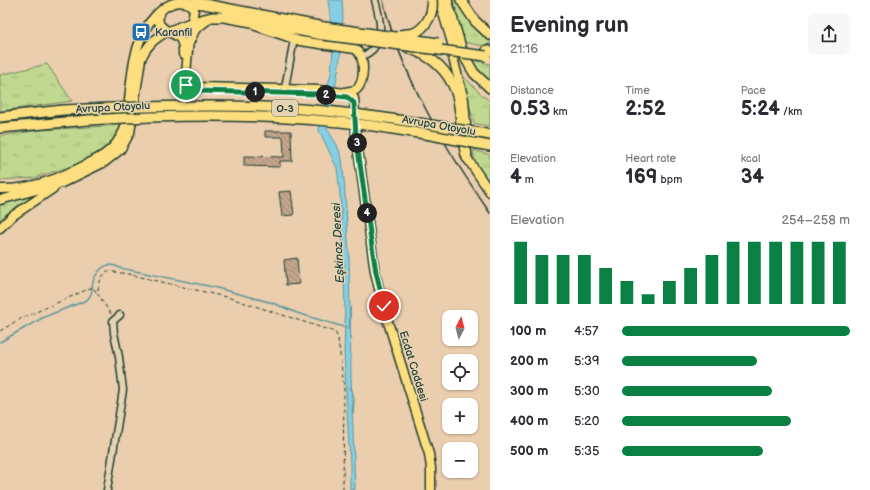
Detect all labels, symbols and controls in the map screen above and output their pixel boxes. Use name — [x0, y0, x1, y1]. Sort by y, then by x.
text: Evening run — [510, 12, 629, 39]
button: share — [808, 13, 850, 55]
bus stop icon: Karanfil — [130, 21, 152, 43]
place label: Karanfil — [155, 26, 192, 39]
text: 21:16 — [510, 41, 538, 57]
pin — [169, 68, 203, 102]
icon: arrive — [175, 74, 197, 96]
pin: 1 — [245, 82, 265, 102]
text: Distance — [510, 84, 554, 97]
text: Time — [625, 84, 650, 97]
text: Pace — [741, 84, 766, 97]
text: 1 — [253, 85, 257, 98]
pin: 2 — [316, 85, 336, 105]
text: 2 — [323, 88, 329, 101]
text: 0.53 — [510, 97, 550, 121]
text: 2:52 — [625, 97, 666, 121]
text: 5:24 — [741, 97, 780, 121]
street label: Avrupa Otoyolu — [76, 99, 151, 116]
road number: O-3 — [272, 100, 298, 116]
text: km — [550, 105, 568, 118]
text: /km — [780, 105, 802, 118]
street label: Avrupa Otoyolu — [401, 113, 477, 138]
pin: 3 — [347, 133, 367, 153]
text: 3 — [354, 136, 360, 149]
text: Elevation — [510, 152, 556, 165]
text: Heart rate — [625, 152, 676, 165]
text: kcal — [741, 152, 760, 165]
text: 4 — [510, 165, 522, 189]
text: 169 — [625, 165, 658, 189]
text: 34 — [741, 165, 764, 189]
text: m — [522, 173, 534, 186]
text: bpm — [658, 173, 682, 186]
water label: Eşkinoz Deresi — [329, 201, 348, 283]
pin: 4 — [357, 203, 377, 223]
text: 4 — [364, 206, 370, 219]
text: Elevation — [510, 212, 564, 228]
text: 254–258 m — [781, 212, 850, 228]
pin — [367, 289, 401, 323]
icon: check — [373, 295, 395, 317]
north arrow — [442, 310, 478, 346]
map controls — [442, 310, 478, 478]
text: 100 m — [510, 323, 546, 339]
text: 4:57 — [574, 323, 598, 339]
street label: Ecdat Caddesi — [397, 329, 430, 403]
text: 200 m — [510, 353, 548, 369]
text: 5:39 — [574, 353, 600, 369]
button: locate — [442, 354, 478, 390]
text: 300 m — [510, 383, 548, 399]
text: 5:30 — [574, 383, 600, 399]
button: + — [442, 398, 478, 434]
text: 400 m — [510, 413, 548, 429]
text: 5:20 — [574, 413, 599, 429]
button: − — [442, 442, 478, 478]
text: 500 m — [510, 443, 548, 459]
text: 5:35 — [574, 443, 600, 459]

